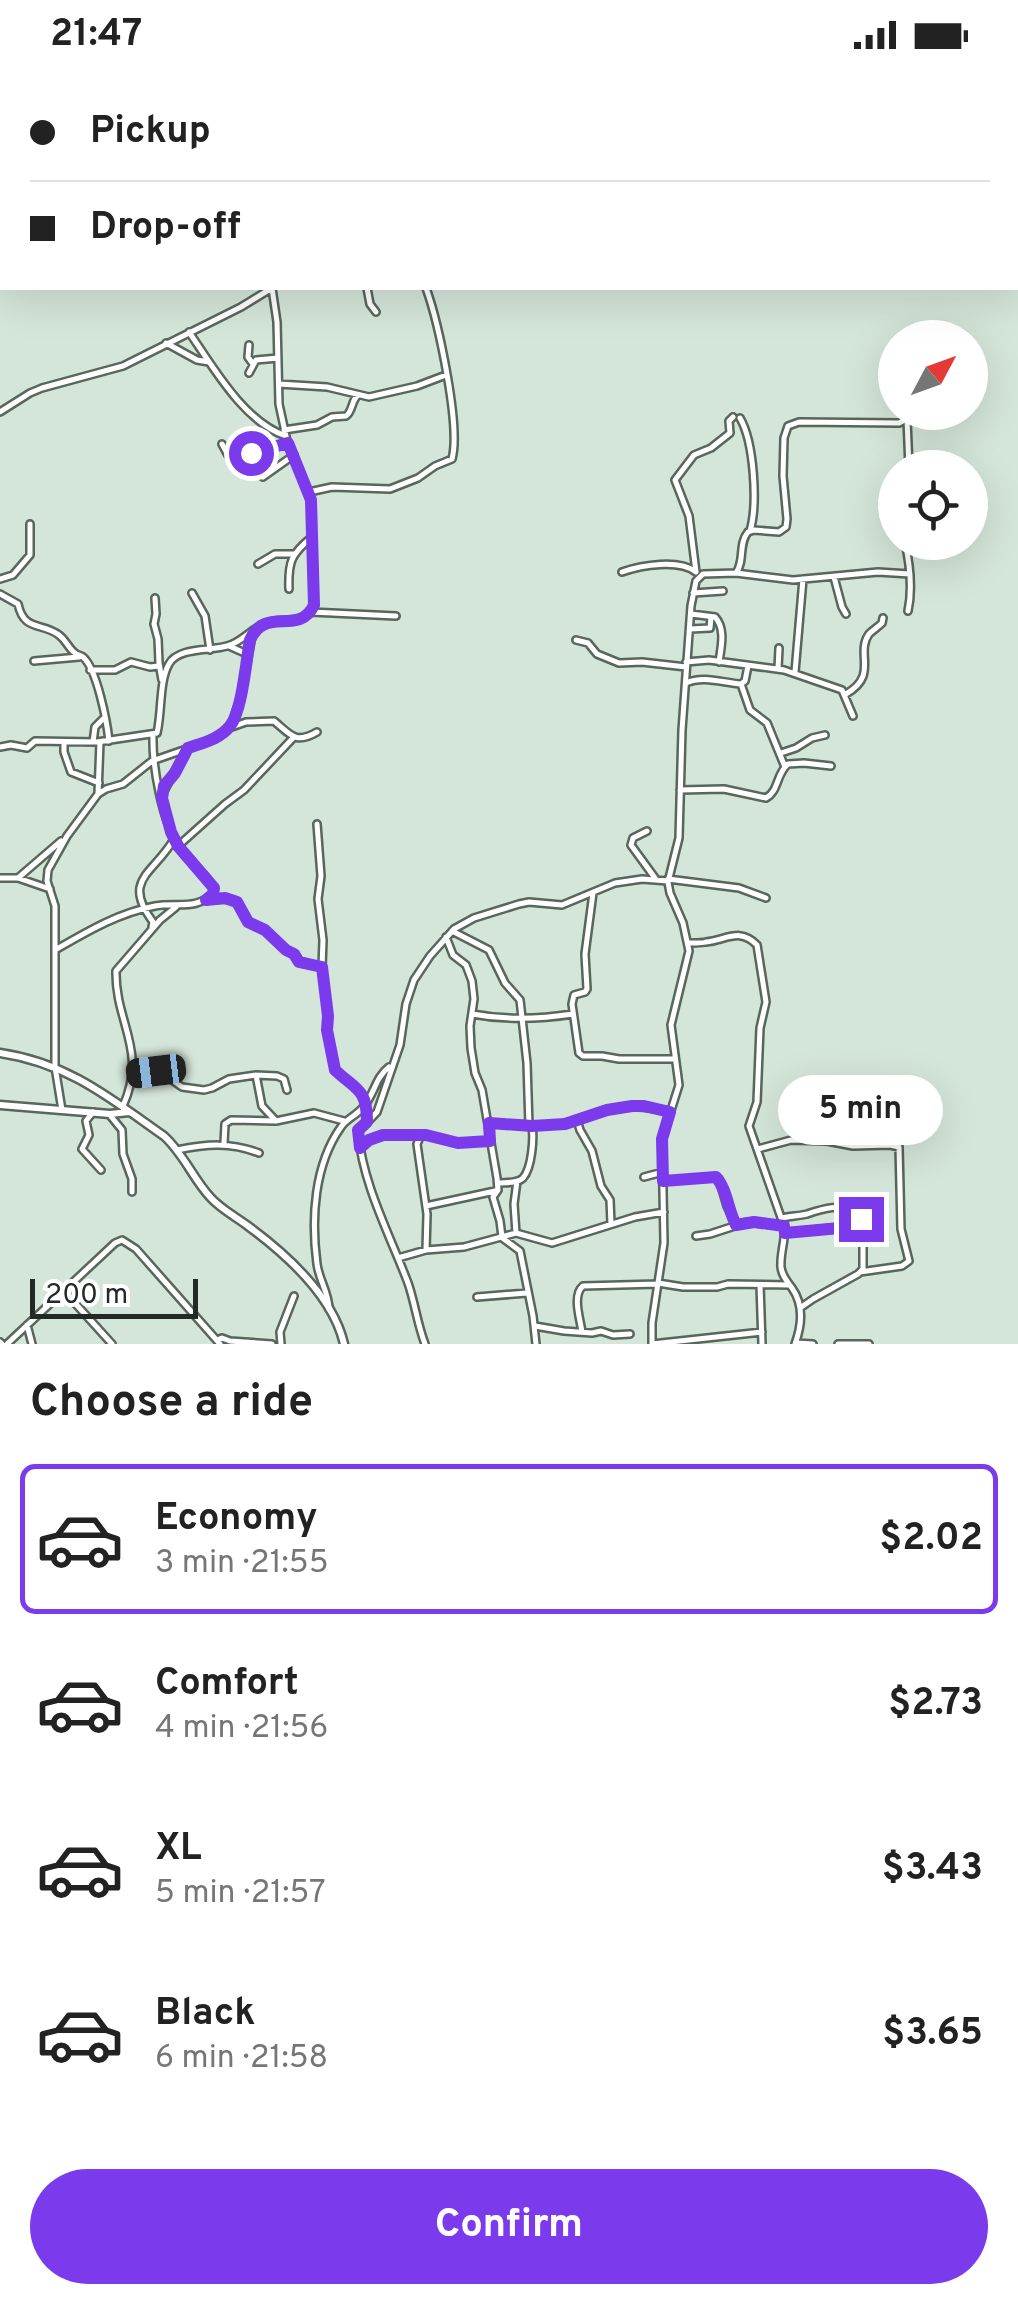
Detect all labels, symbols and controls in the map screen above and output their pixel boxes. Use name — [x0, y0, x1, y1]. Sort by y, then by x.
text: 21:47 — [50, 11, 143, 60]
text: Pickup — [90, 108, 211, 157]
text: Drop-off — [90, 204, 241, 253]
north arrow — [878, 320, 988, 430]
map controls — [878, 320, 988, 560]
route start — [229, 431, 274, 476]
button: locate — [878, 450, 988, 560]
car — [124, 1052, 188, 1090]
callout: 5 min — [778, 1074, 944, 1144]
text: 5 min — [819, 1090, 902, 1130]
route end — [839, 1197, 884, 1242]
scale bar — [30, 1274, 198, 1318]
text: 200 m — [45, 1278, 128, 1314]
text: Choose a ride — [30, 1375, 313, 1432]
icon: car — [35, 1494, 125, 1584]
text: Economy — [155, 1495, 317, 1544]
text: $2.02 — [879, 1515, 983, 1564]
text: 3 min · 21:55 — [155, 1544, 329, 1584]
icon: car — [35, 1659, 125, 1749]
text: Comfort — [155, 1660, 299, 1709]
text: $2.73 — [888, 1680, 983, 1729]
text: 4 min · 21:56 — [155, 1709, 328, 1749]
icon: car — [35, 1824, 125, 1914]
text: XL — [155, 1825, 202, 1874]
text: $3.43 — [882, 1845, 983, 1894]
text: 5 min · 21:57 — [155, 1874, 326, 1914]
icon: car — [35, 1989, 125, 2079]
text: Black — [155, 1990, 255, 2039]
text: $3.65 — [882, 2010, 983, 2059]
text: 6 min · 21:58 — [155, 2039, 328, 2079]
button: Confirm — [30, 2169, 988, 2284]

